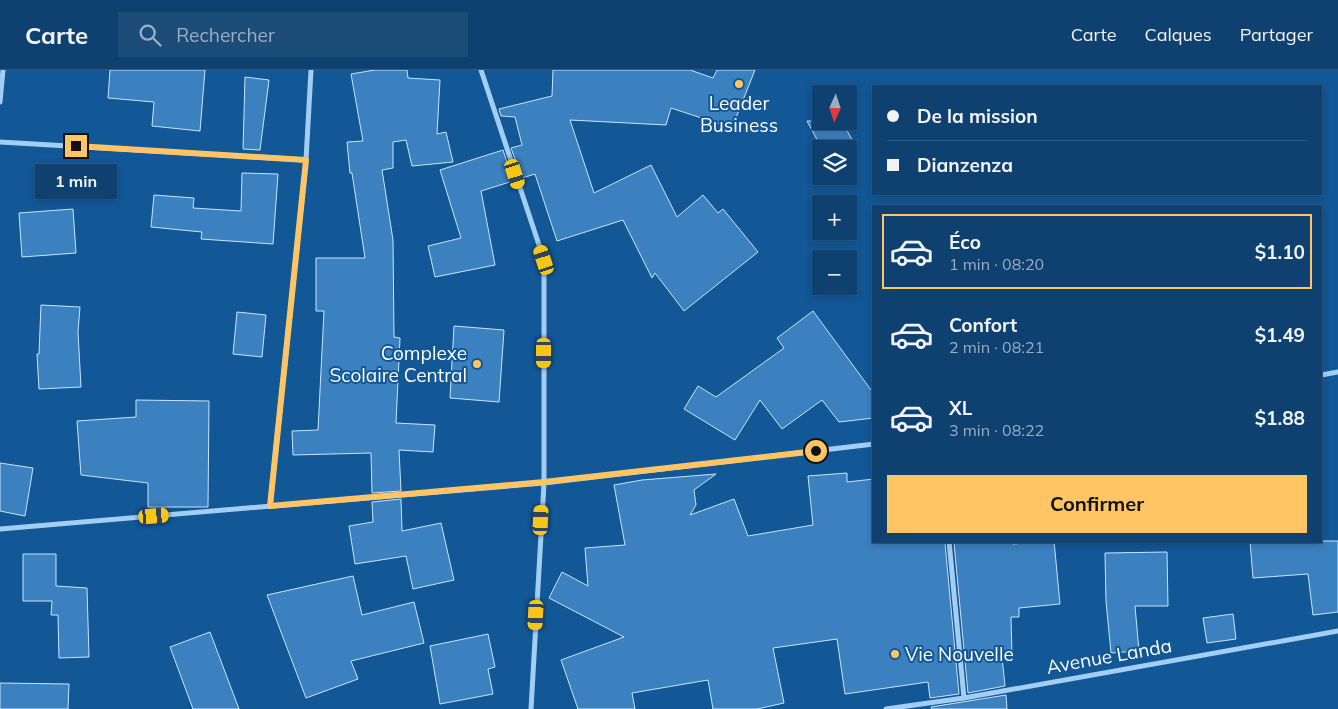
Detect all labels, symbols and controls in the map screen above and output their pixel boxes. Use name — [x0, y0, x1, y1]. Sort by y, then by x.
search box — [118, 12, 468, 57]
text: Carte — [25, 20, 88, 50]
icon: search — [136, 21, 164, 49]
text: Rechercher — [176, 23, 275, 47]
text: Carte — [1071, 23, 1117, 46]
text: Calques — [1145, 23, 1212, 46]
text: Partager — [1240, 23, 1313, 46]
marker: Leader Business — [733, 78, 745, 90]
north arrow — [812, 85, 858, 130]
map controls — [812, 85, 857, 295]
place label: Leader Business — [700, 91, 778, 137]
text: De la mission — [917, 104, 1038, 128]
route end — [65, 135, 87, 157]
button: layers — [812, 140, 857, 185]
text: Dianzenza — [917, 153, 1013, 177]
car — [503, 157, 526, 191]
callout: 1 min — [35, 164, 117, 198]
text: 1 min — [55, 171, 97, 191]
button: + — [812, 195, 857, 240]
icon: car — [889, 229, 934, 274]
text: Éco — [949, 230, 981, 254]
text: $1.10 — [1255, 240, 1305, 264]
car — [532, 243, 555, 277]
button: − — [812, 250, 857, 295]
text: 1 min · 08:20 — [949, 254, 1044, 274]
icon: car — [889, 312, 934, 357]
text: Confort — [949, 313, 1017, 337]
text: $1.49 — [1255, 323, 1305, 347]
text: 2 min · 08:21 — [949, 337, 1044, 357]
car — [536, 338, 551, 368]
place label: Complexe Scolaire Central — [329, 341, 467, 387]
marker: Complexe Scolaire Central — [471, 358, 483, 370]
icon: car — [889, 395, 934, 440]
text: XL — [949, 396, 972, 420]
text: $1.88 — [1255, 406, 1305, 430]
text: 3 min · 08:22 — [949, 420, 1044, 440]
route start — [805, 440, 827, 462]
button: Confirmer — [887, 475, 1307, 533]
car — [532, 505, 549, 535]
car — [138, 507, 169, 525]
car — [527, 600, 544, 630]
street label: Avenue Landa — [1044, 633, 1174, 679]
place label: Vie Nouvelle — [905, 642, 1014, 666]
marker: Vie Nouvelle — [889, 648, 901, 660]

